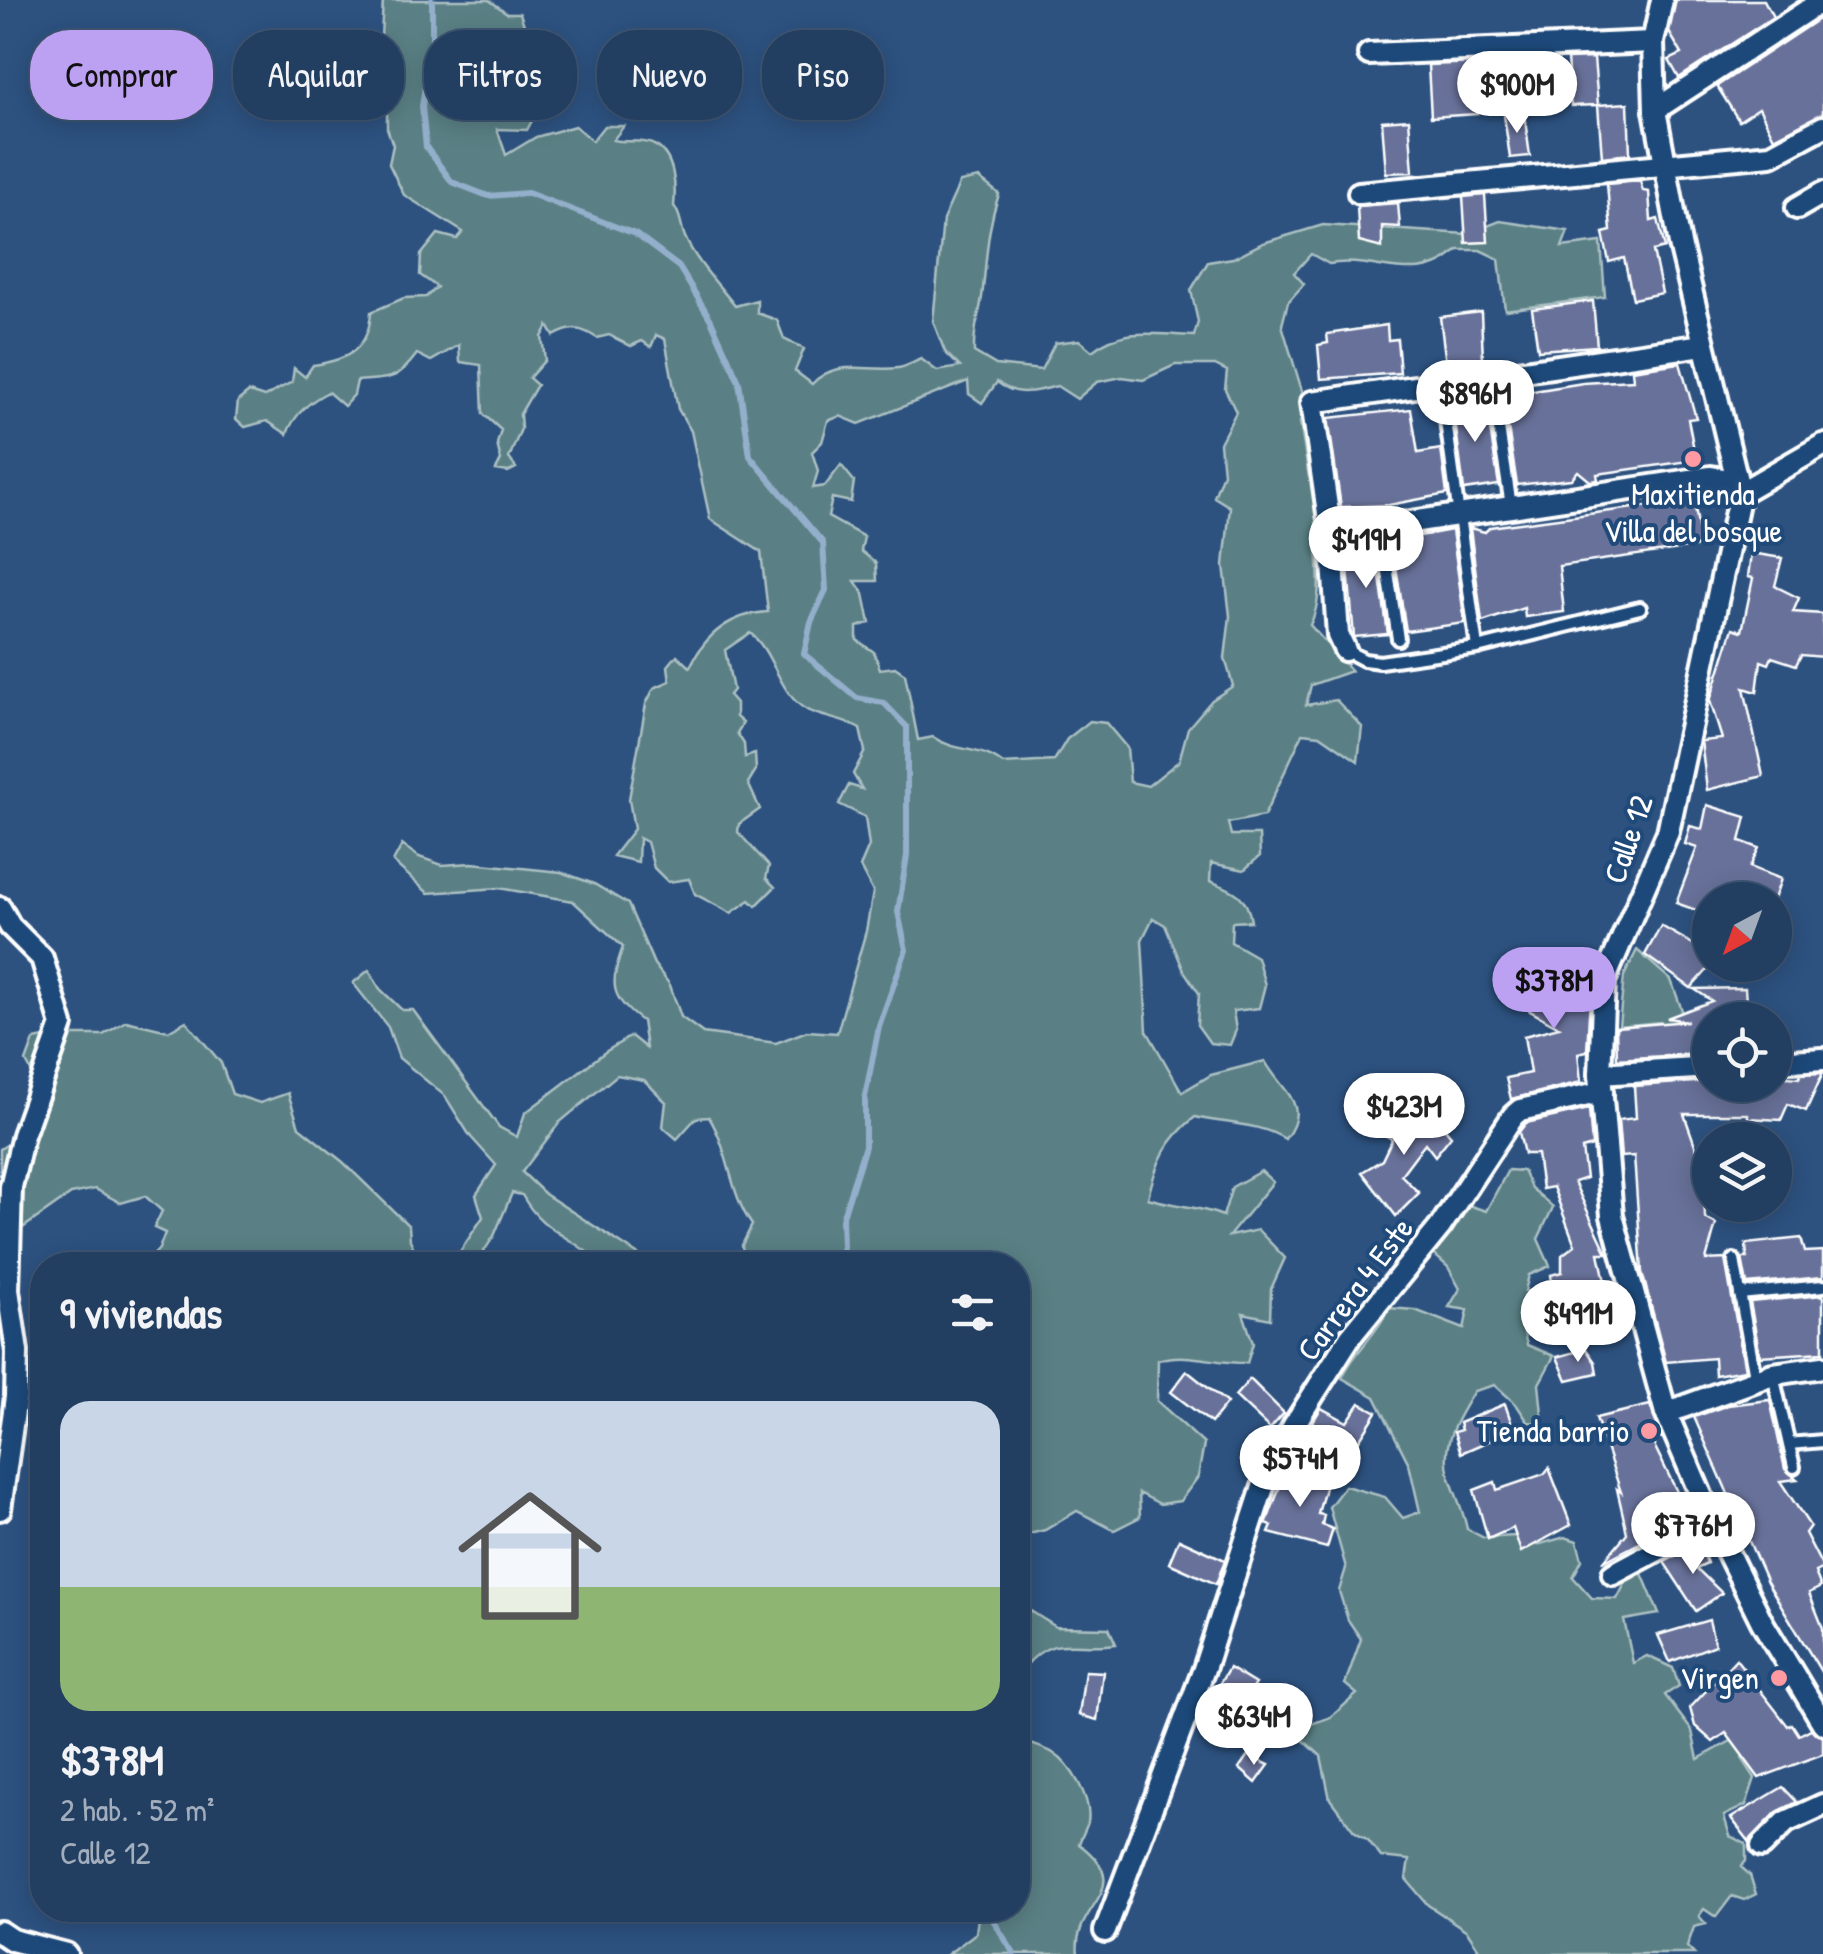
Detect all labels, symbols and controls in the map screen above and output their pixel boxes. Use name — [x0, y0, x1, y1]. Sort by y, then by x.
chip: Comprar — [30, 30, 213, 120]
chip: Alquilar — [233, 30, 404, 120]
chip: Filtros — [424, 30, 577, 120]
chip: Nuevo — [597, 30, 742, 120]
chip: Piso — [762, 30, 884, 120]
pin: $900M — [1447, 51, 1587, 136]
text: $900M — [1479, 62, 1555, 105]
pin: $896M — [1405, 360, 1545, 445]
text: $896M — [1438, 371, 1512, 414]
marker: Maxitienda Villa del bosque — [1682, 448, 1704, 470]
place label: Maxitienda Villa del bosque — [1604, 472, 1783, 552]
pin: $419M — [1296, 506, 1436, 591]
text: $419M — [1331, 517, 1401, 560]
street label: Calle 12 — [1592, 789, 1663, 889]
north arrow — [1692, 882, 1792, 982]
map controls — [1692, 882, 1792, 1222]
pin: $378M — [1484, 947, 1624, 1032]
text: $378M — [1514, 958, 1594, 1001]
button: locate — [1692, 1002, 1792, 1102]
pin: $423M — [1334, 1073, 1474, 1158]
text: $423M — [1366, 1084, 1442, 1127]
button: layers — [1692, 1122, 1792, 1222]
street label: Carrera 4 Este — [1287, 1208, 1423, 1369]
pin: $491M — [1508, 1280, 1648, 1365]
text: 9 viviendas — [60, 1284, 222, 1341]
icon: filters — [945, 1285, 1000, 1340]
text: $491M — [1543, 1291, 1613, 1334]
place label: Tienda barrio — [1477, 1409, 1629, 1452]
marker: Tienda barrio — [1638, 1420, 1660, 1442]
pin: $574M — [1230, 1425, 1370, 1510]
text: $574M — [1262, 1436, 1338, 1479]
icon: home — [440, 1466, 620, 1646]
pin: $776M — [1623, 1492, 1763, 1577]
text: $776M — [1653, 1503, 1733, 1546]
place label: Virgen — [1680, 1656, 1759, 1699]
marker: Virgen — [1768, 1667, 1790, 1689]
pin: $634M — [1184, 1683, 1324, 1768]
text: $634M — [1217, 1694, 1291, 1737]
text: $378M — [60, 1731, 164, 1788]
text: 2 hab. · 52 m² — [60, 1788, 214, 1831]
text: Calle 12 — [60, 1831, 151, 1874]

